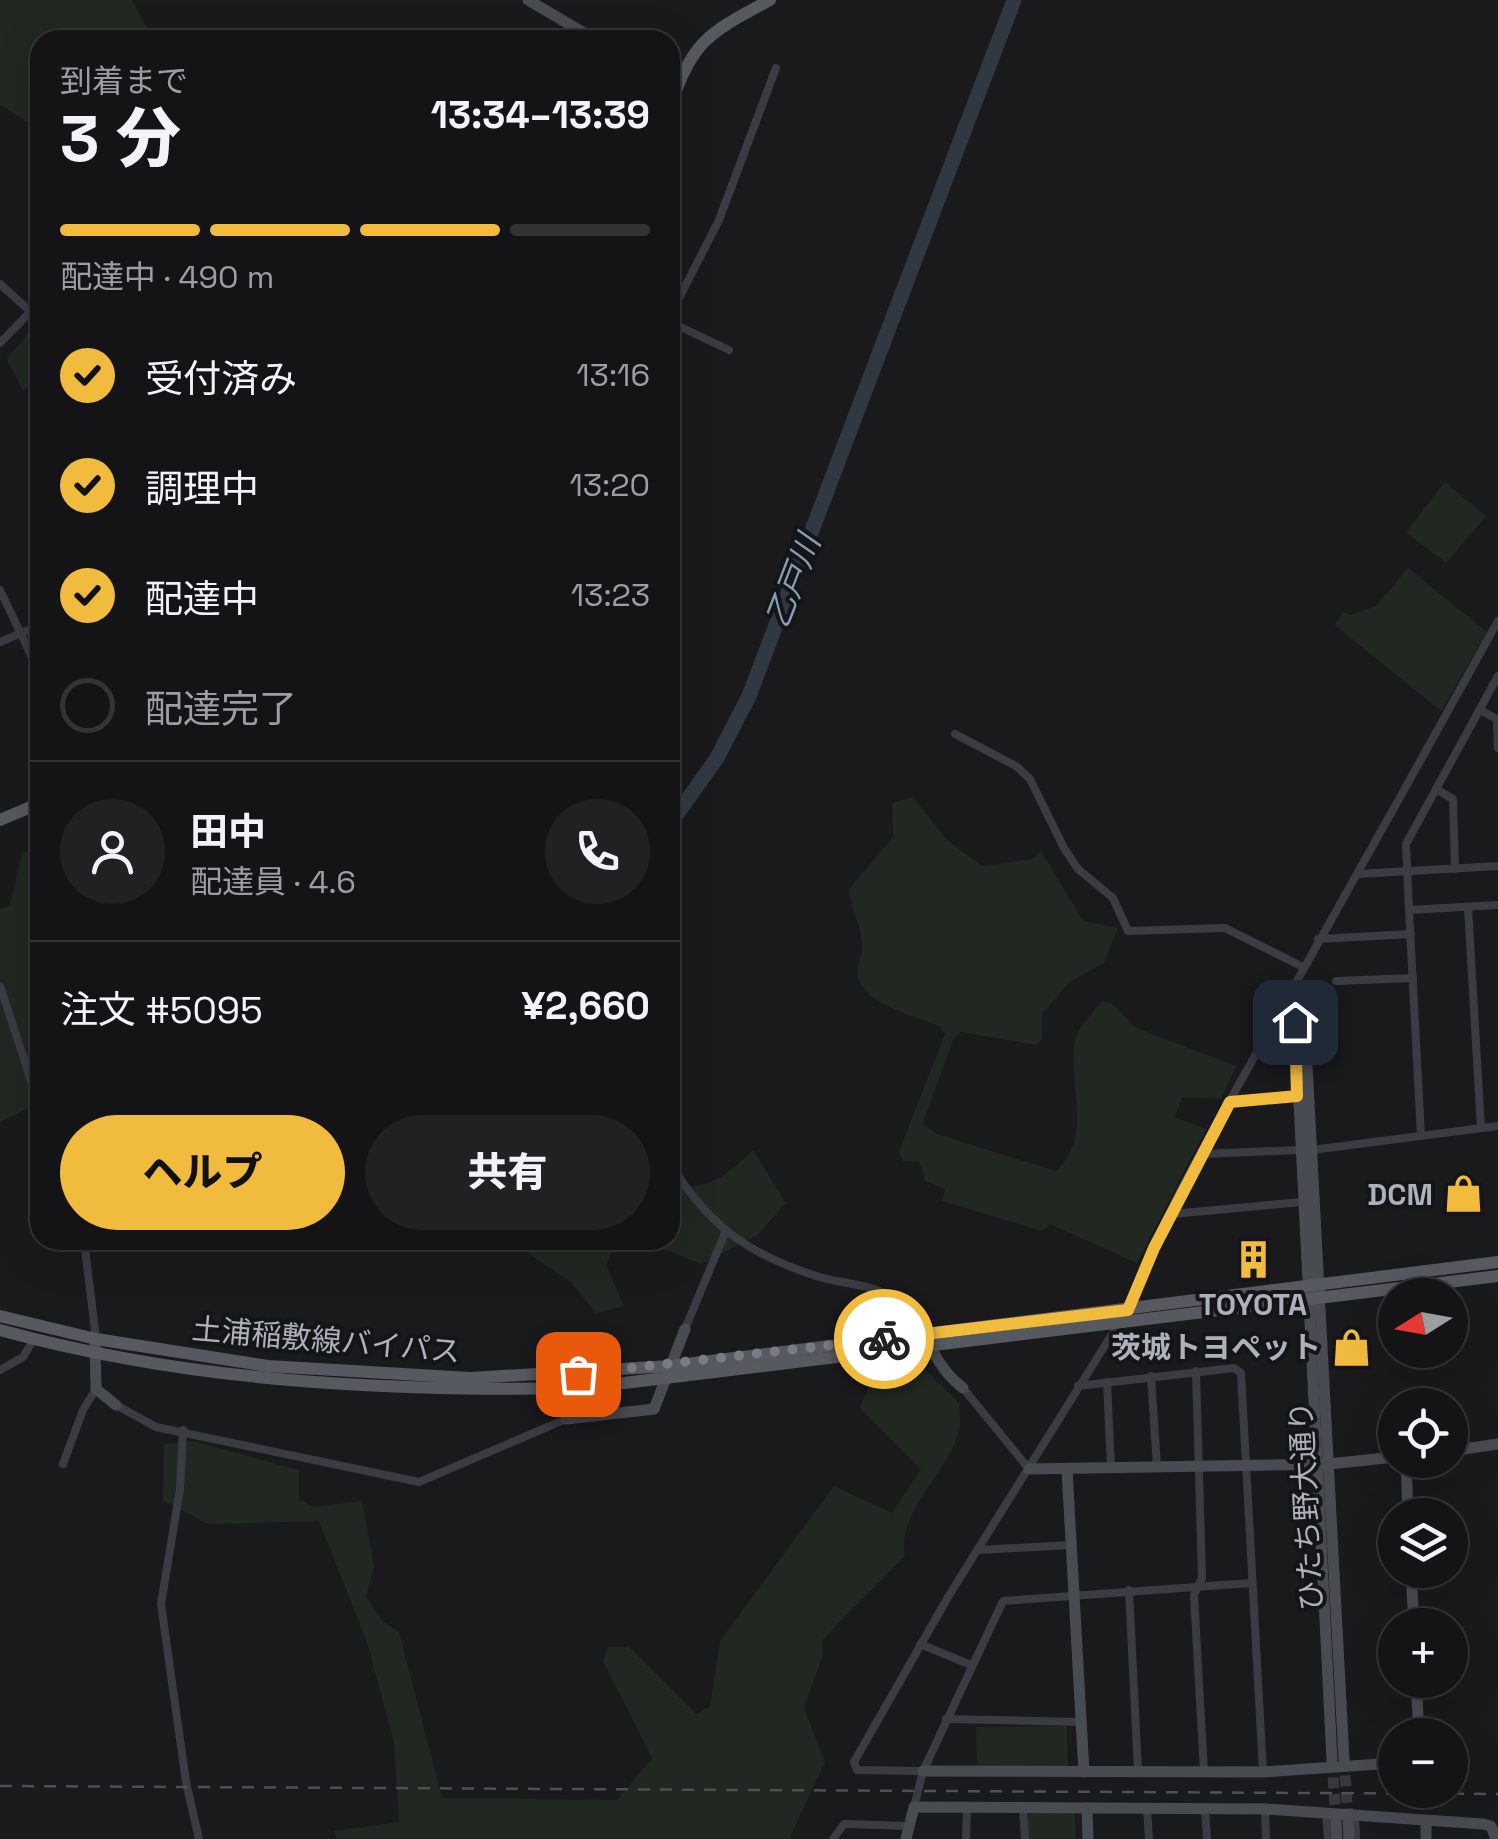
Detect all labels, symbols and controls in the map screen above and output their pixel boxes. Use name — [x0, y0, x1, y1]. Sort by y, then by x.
text: 到着まで — [60, 61, 188, 101]
text: 13:34–13:39 — [431, 91, 650, 139]
text: 3 分 — [60, 97, 181, 180]
text: 配達中 · 490 m — [60, 257, 274, 297]
icon: check — [60, 348, 115, 403]
text: 受付済み — [145, 355, 297, 403]
text: 13:16 — [576, 355, 650, 395]
icon: check — [60, 458, 115, 513]
text: 調理中 — [145, 465, 259, 513]
text: 13:20 — [569, 465, 650, 505]
water label: 乙戸川 — [757, 526, 830, 633]
icon: check — [60, 568, 115, 623]
text: 配達中 — [145, 575, 259, 623]
text: 13:23 — [571, 575, 650, 615]
text: 配達完了 — [145, 685, 297, 733]
button: person — [60, 799, 165, 904]
button: phone — [545, 799, 650, 904]
text: 田中 — [190, 808, 266, 856]
text: 配達員 · 4.6 — [190, 862, 356, 902]
pin — [1253, 980, 1338, 1065]
text: ¥2,660 — [521, 982, 650, 1030]
text: 注文 #5095 — [60, 986, 263, 1034]
icon: home — [1268, 995, 1323, 1050]
button: ヘルプ — [60, 1115, 345, 1230]
button: 共有 — [365, 1115, 650, 1230]
shop icon: DCM — [1442, 1173, 1484, 1215]
place label: DCM — [1367, 1175, 1433, 1214]
building icon: TOYOTA — [1232, 1239, 1274, 1281]
north arrow — [1378, 1278, 1468, 1368]
map controls — [1378, 1278, 1468, 1808]
place label: TOYOTA — [1199, 1285, 1307, 1324]
courier — [834, 1289, 934, 1389]
street label: 土浦稲敷線バイパス — [190, 1309, 462, 1371]
icon: bike — [857, 1312, 912, 1367]
shop icon: 茨城トヨペット — [1330, 1326, 1372, 1368]
place label: 茨城トヨペット — [1111, 1328, 1321, 1367]
pin — [536, 1332, 621, 1417]
icon: bag — [551, 1347, 606, 1402]
button: locate — [1378, 1388, 1468, 1478]
street label: ひたち野大通り — [1281, 1400, 1331, 1612]
button: layers — [1378, 1498, 1468, 1588]
button: + — [1378, 1608, 1468, 1698]
button: − — [1378, 1718, 1468, 1808]

